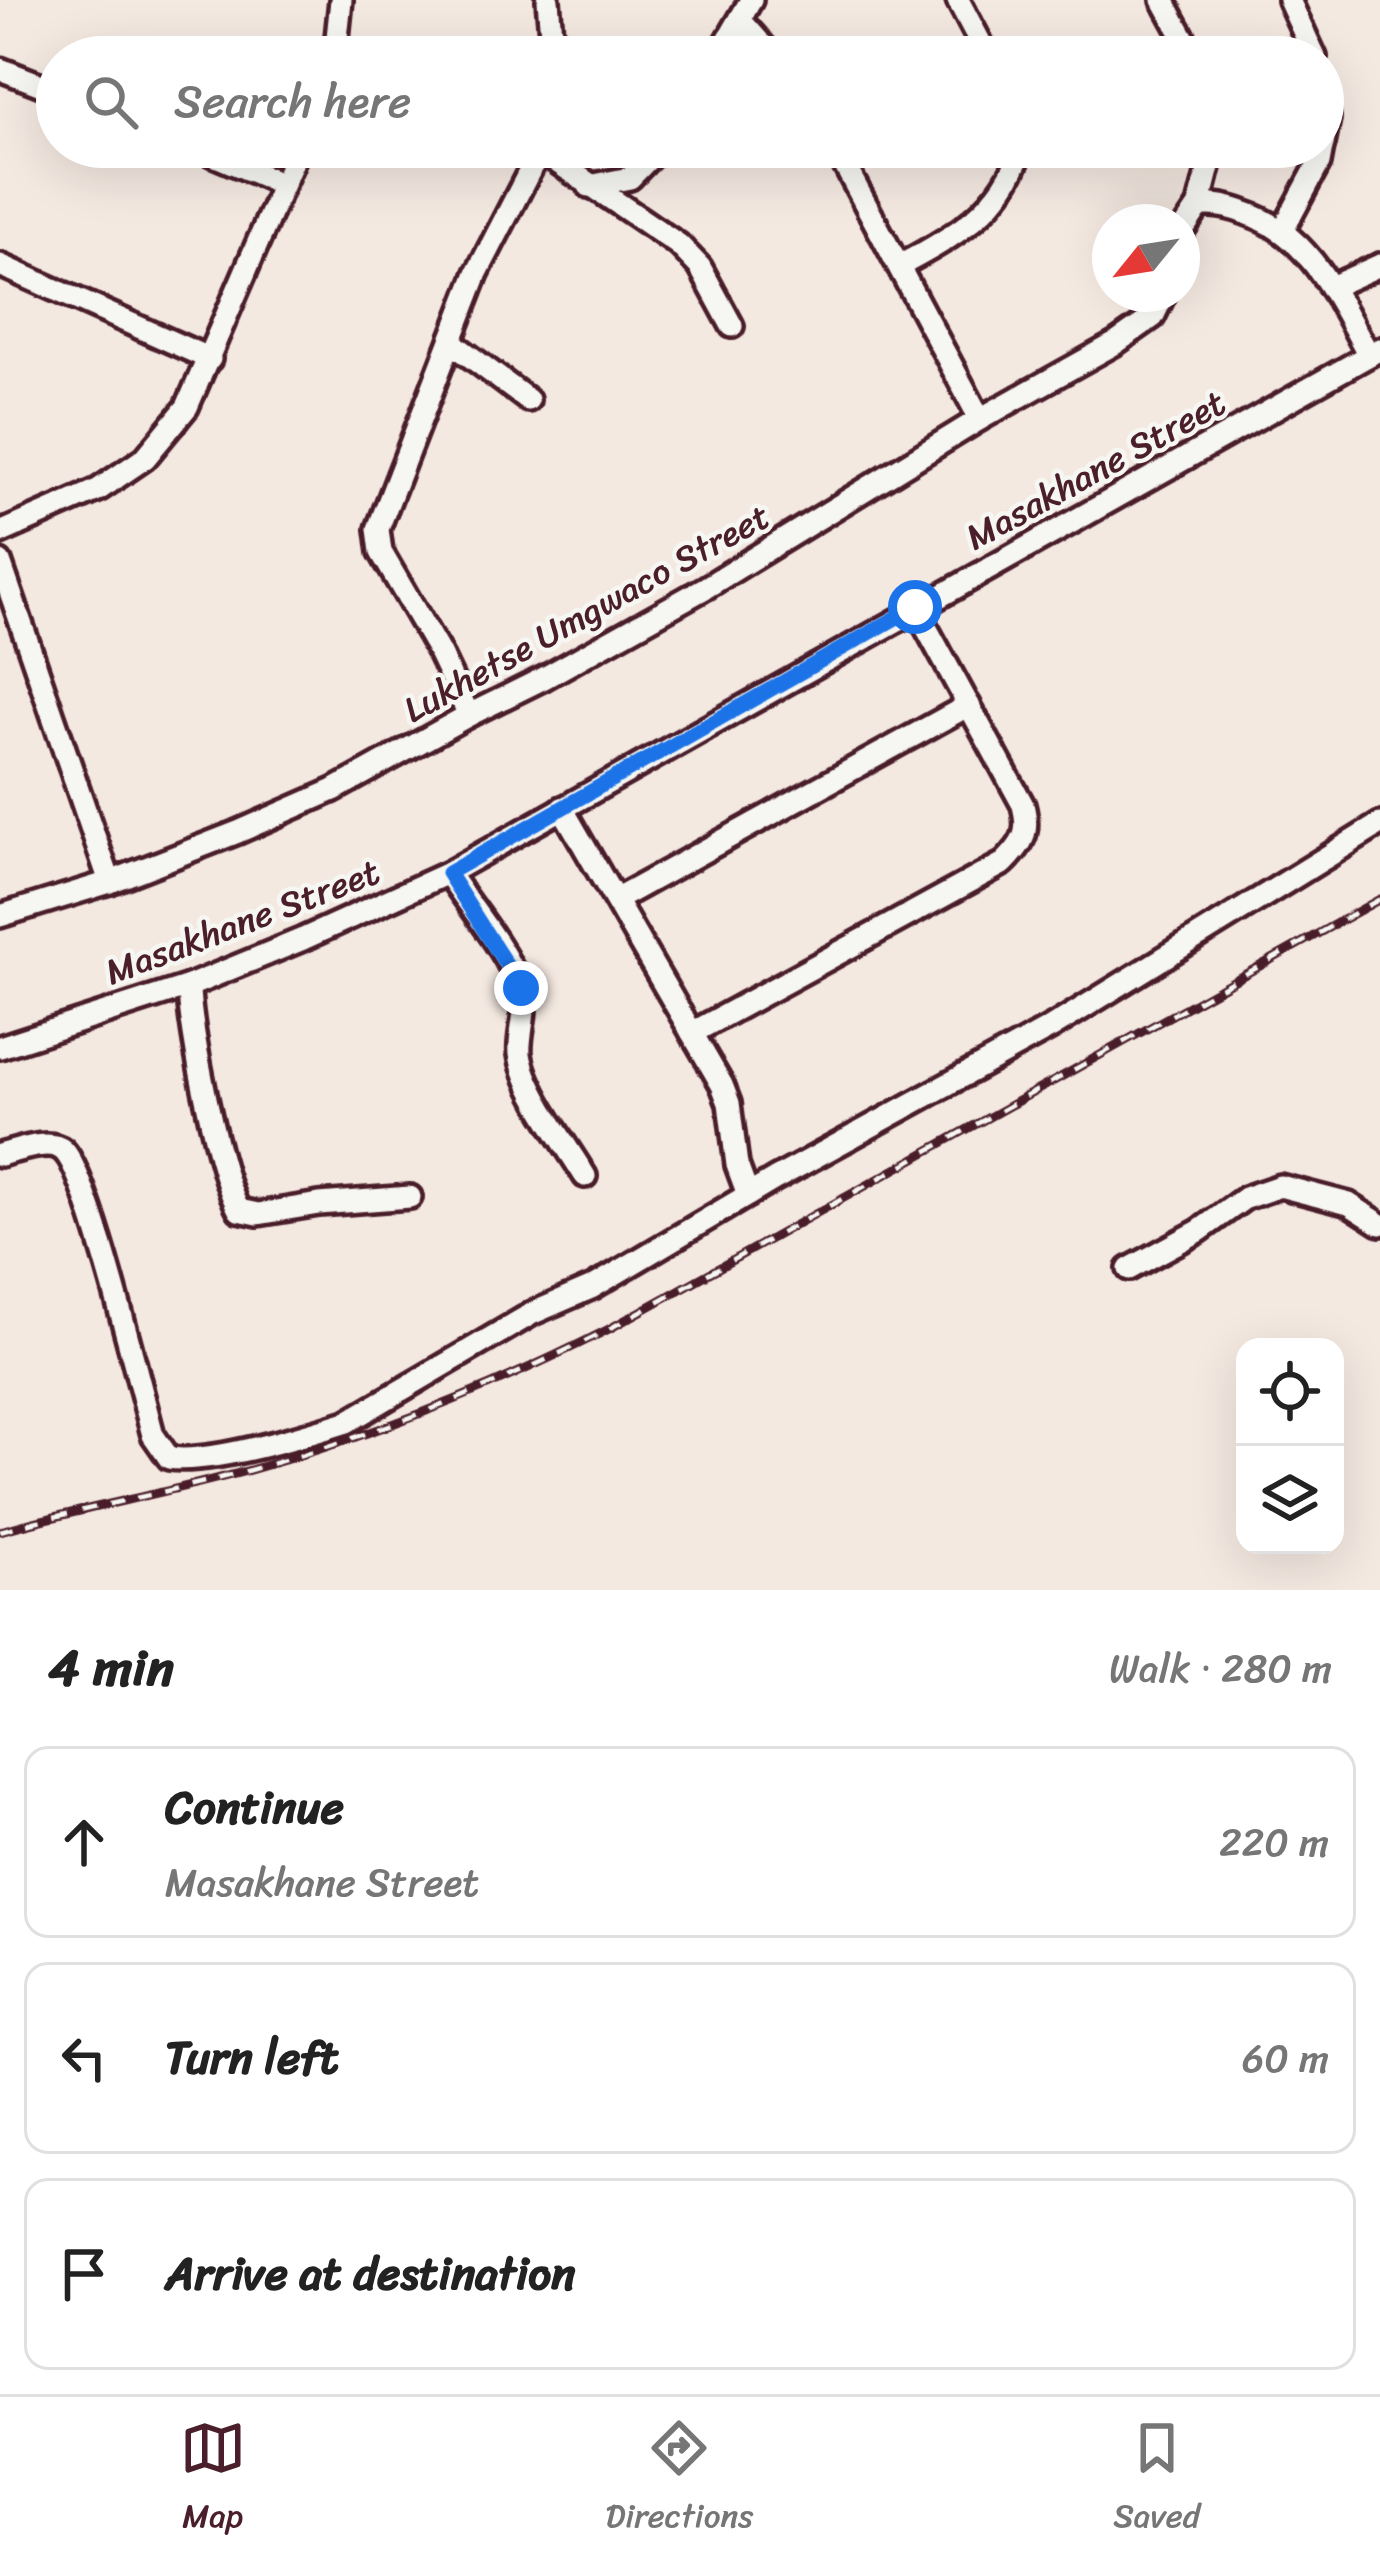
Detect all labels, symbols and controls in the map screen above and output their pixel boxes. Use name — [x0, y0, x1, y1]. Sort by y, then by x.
search box — [36, 36, 1344, 168]
text: Search here — [174, 62, 411, 142]
icon: search — [78, 69, 144, 135]
north arrow — [1092, 204, 1200, 312]
street label: Masakhane Street — [953, 372, 1238, 568]
street label: Lukhetse Umgwaco Street — [391, 485, 782, 741]
route start — [888, 580, 942, 634]
street label: Masakhane Street — [95, 840, 389, 1004]
route end — [494, 961, 548, 1015]
map controls — [1236, 1338, 1344, 1554]
button: locate — [1236, 1338, 1344, 1446]
button: layers — [1236, 1446, 1344, 1554]
text: 4 min — [48, 1623, 174, 1713]
text: Walk · 280 m — [1109, 1634, 1332, 1703]
text: Continue — [165, 1768, 344, 1848]
text: 220 m — [1219, 1808, 1329, 1877]
icon: ahead — [51, 1809, 117, 1875]
text: Masakhane Street — [165, 1848, 479, 1917]
text: Turn left — [165, 2018, 338, 2098]
text: 60 m — [1242, 2024, 1329, 2093]
icon: left — [51, 2025, 117, 2091]
text: Arrive at destination — [165, 2234, 575, 2314]
icon: arrive — [51, 2241, 117, 2307]
tab: Map — [180, 2415, 246, 2545]
tab: Directions — [606, 2415, 753, 2545]
tab: Saved — [1113, 2415, 1200, 2545]

